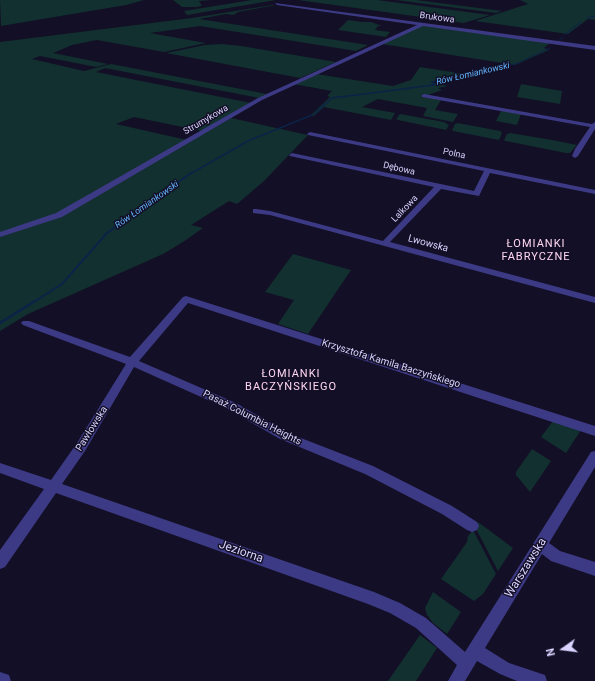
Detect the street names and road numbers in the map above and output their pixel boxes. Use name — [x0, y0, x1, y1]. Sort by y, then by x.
street label: Brukowa — [419, 10, 455, 26]
street label: Strumykowa — [182, 103, 230, 137]
street label: Polna — [442, 146, 466, 162]
street label: Dębowa — [382, 160, 416, 178]
street label: Lalkowa — [390, 193, 420, 225]
street label: Lwowska — [406, 233, 450, 255]
street label: Krzysztofa Kamila Baczyńskiego — [320, 337, 462, 391]
street label: Pasaż Columbia Heights — [201, 388, 303, 448]
street label: Pawłowska — [73, 404, 111, 454]
street label: Warszawska — [502, 536, 550, 600]
street label: Jeziorna — [217, 538, 265, 566]

